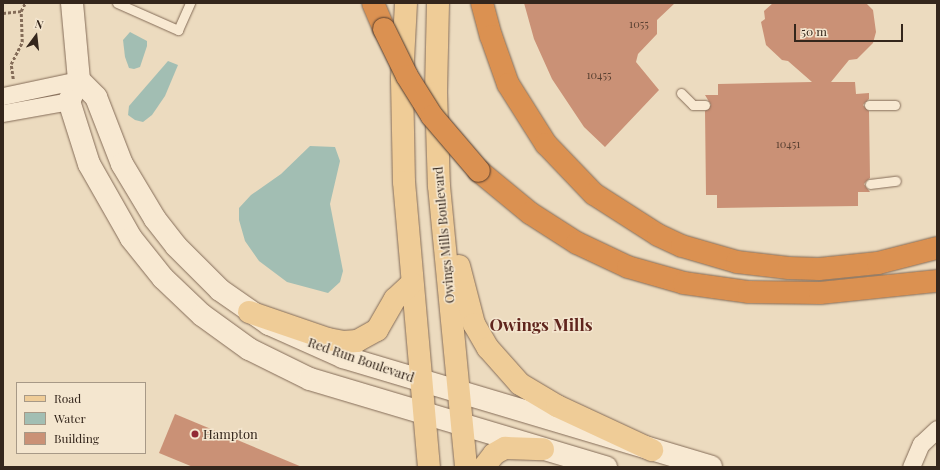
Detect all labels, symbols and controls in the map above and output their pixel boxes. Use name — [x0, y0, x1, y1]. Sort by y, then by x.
north arrow — [16, 16, 56, 56]
text: N — [33, 16, 45, 32]
scale bar — [796, 16, 905, 42]
house number: 1055 — [629, 17, 649, 31]
text: 50 m — [801, 23, 827, 39]
house number: 10455 — [586, 68, 612, 82]
house number: 10451 — [776, 137, 800, 151]
street label: Owings Mills Boulevard — [430, 166, 458, 304]
district label: Owings Mills — [489, 315, 593, 335]
street label: Red Run Boulevard — [306, 334, 416, 386]
legend — [16, 382, 146, 454]
text: Road — [54, 390, 81, 406]
text: Water — [54, 410, 86, 426]
place label: Hampton — [203, 426, 258, 442]
marker: Hampton — [190, 429, 200, 439]
text: Building — [54, 430, 99, 446]

